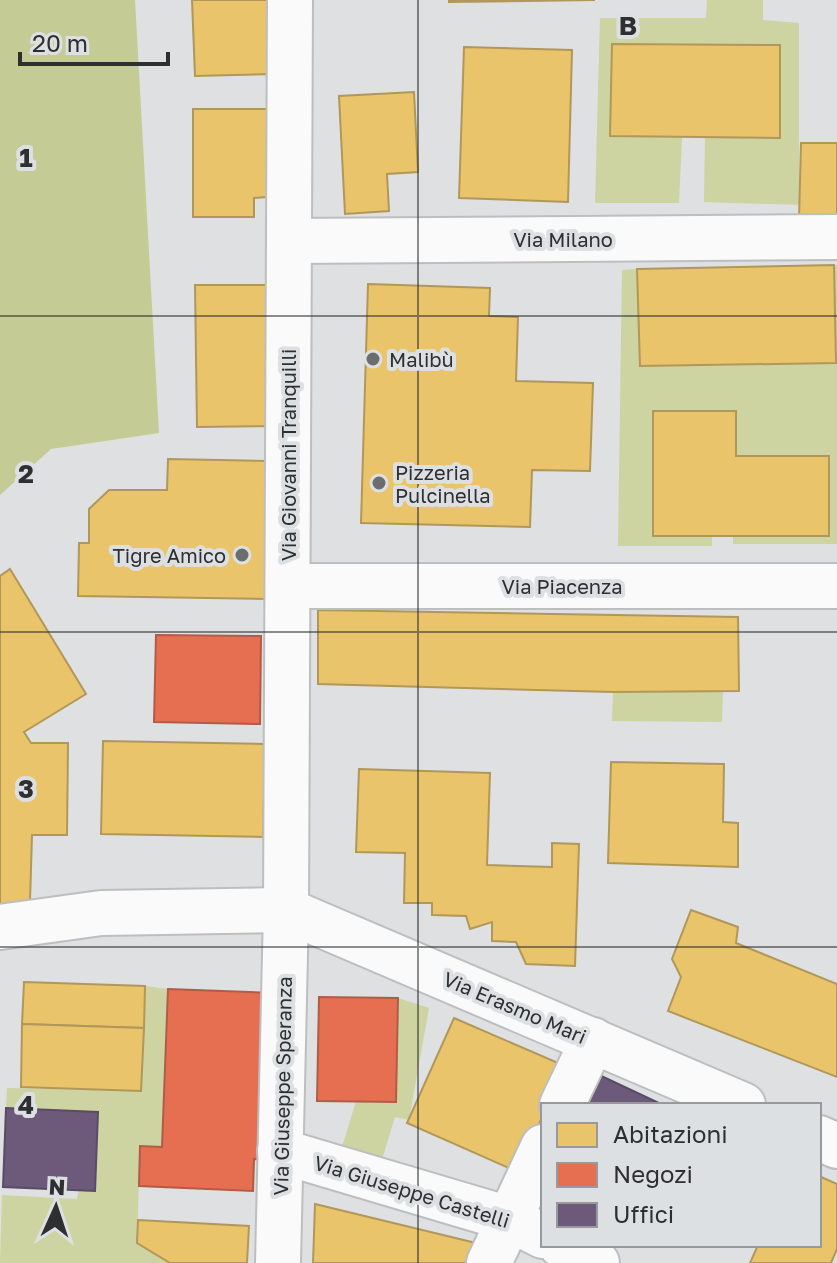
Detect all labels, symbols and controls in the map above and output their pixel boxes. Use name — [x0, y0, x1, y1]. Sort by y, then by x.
text: B — [619, 10, 637, 41]
scale bar — [20, 16, 168, 66]
text: 20 m — [32, 28, 88, 57]
text: 1 — [19, 142, 33, 173]
street label: Via Milano — [513, 227, 613, 251]
place label: Malibù — [389, 347, 454, 371]
street label: Via Giovanni Tranquilli — [276, 349, 300, 561]
marker: Malibù — [364, 350, 382, 368]
text: 2 — [18, 458, 34, 489]
place label: Pizzeria Pulcinella — [395, 460, 491, 507]
marker: Pizzeria Pulcinella — [370, 474, 388, 492]
place label: Tigre Amico — [112, 543, 226, 567]
marker: Tigre Amico — [233, 546, 251, 564]
street label: Via Piacenza — [501, 574, 623, 598]
text: 3 — [18, 773, 34, 804]
street label: Via Erasmo Mari — [440, 966, 590, 1048]
street label: Via Giuseppe Speranza — [268, 976, 296, 1196]
text: 4 — [18, 1089, 34, 1120]
legend — [541, 1103, 821, 1247]
text: Abitazioni — [613, 1119, 728, 1148]
street label: Via Giuseppe Castelli — [311, 1150, 513, 1232]
text: Negozi — [613, 1159, 693, 1188]
north arrow — [16, 1167, 96, 1247]
text: N — [48, 1173, 66, 1200]
text: Uffici — [613, 1199, 674, 1228]

